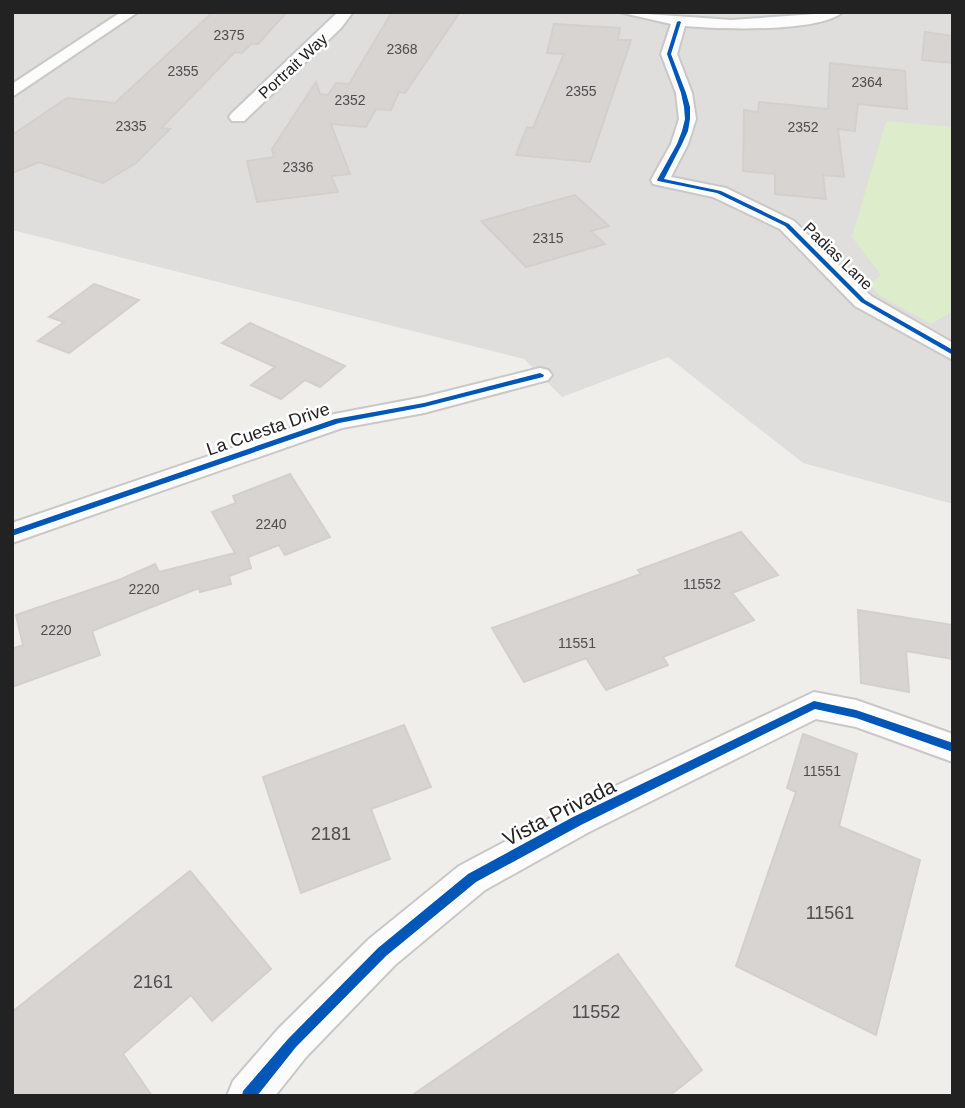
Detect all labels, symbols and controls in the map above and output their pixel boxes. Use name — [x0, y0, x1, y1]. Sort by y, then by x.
house number: 2375 — [213, 27, 245, 43]
street label: Portrait Way — [255, 30, 331, 102]
house number: 2368 — [386, 41, 418, 57]
house number: 2355 — [167, 63, 199, 79]
house number: 2364 — [851, 74, 883, 90]
house number: 2355 — [565, 83, 597, 99]
house number: 2352 — [334, 92, 366, 108]
house number: 2335 — [115, 118, 147, 134]
house number: 2352 — [787, 119, 819, 135]
house number: 2336 — [282, 159, 314, 175]
street label: Padias Lane — [800, 219, 876, 293]
house number: 2315 — [532, 230, 564, 246]
street label: La Cuesta Drive — [204, 399, 332, 459]
house number: 2240 — [255, 516, 287, 532]
house number: 11552 — [683, 576, 721, 592]
house number: 2220 — [128, 581, 160, 597]
house number: 2220 — [40, 622, 72, 638]
house number: 11551 — [558, 635, 596, 651]
house number: 11551 — [803, 763, 841, 779]
street label: Vista Privada — [499, 774, 619, 850]
house number: 2181 — [311, 824, 351, 844]
house number: 11561 — [806, 903, 854, 923]
house number: 2161 — [133, 972, 173, 992]
house number: 11552 — [572, 1002, 620, 1022]

